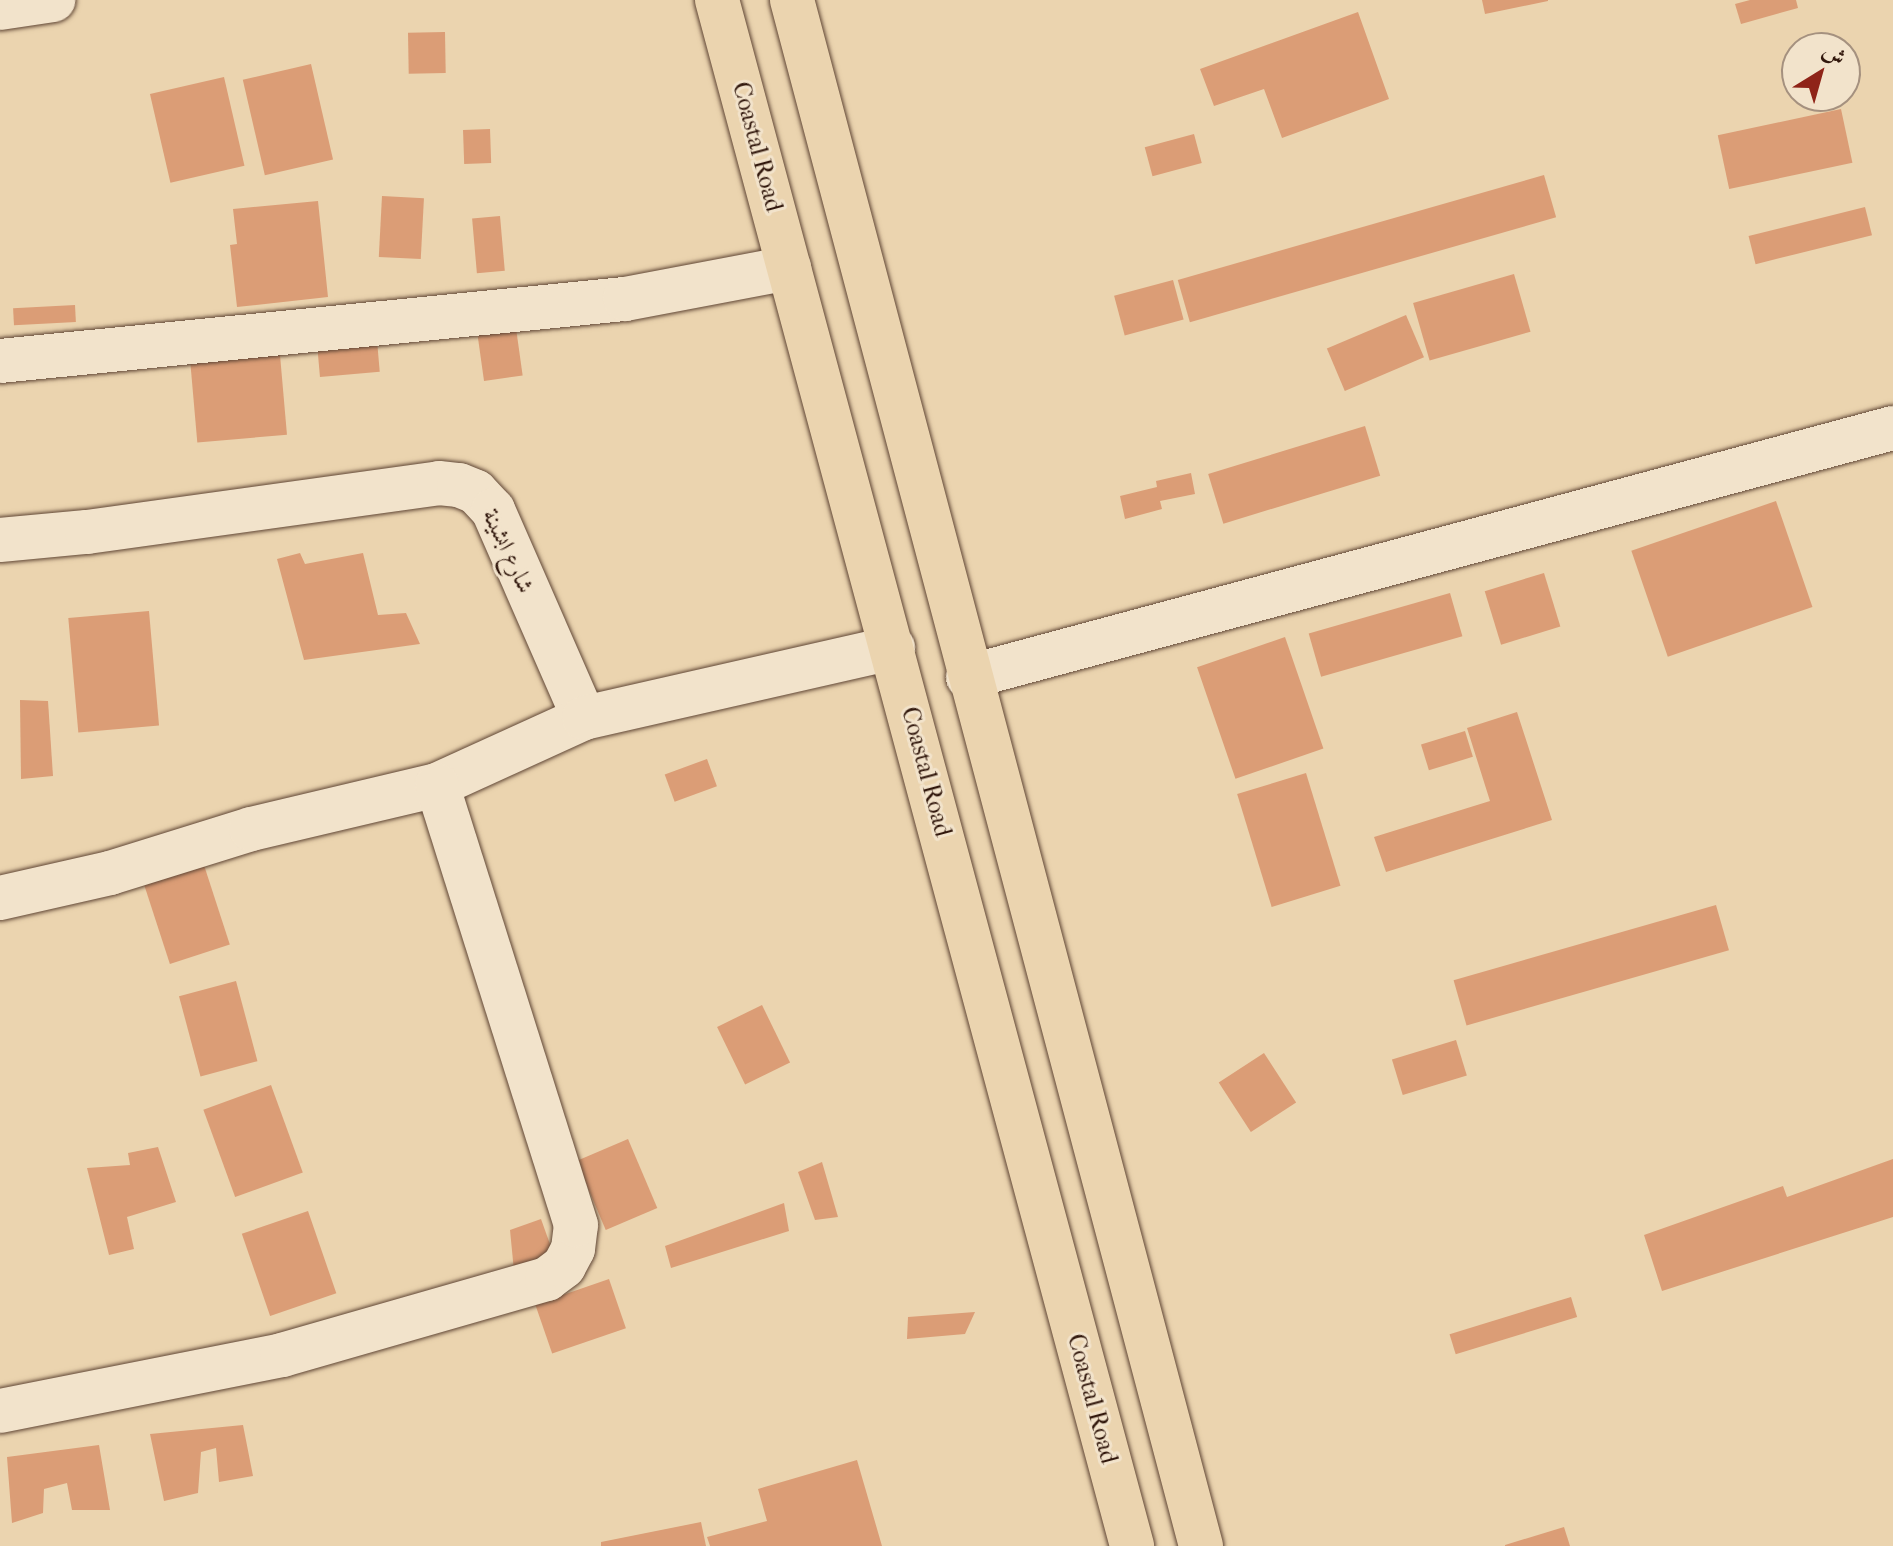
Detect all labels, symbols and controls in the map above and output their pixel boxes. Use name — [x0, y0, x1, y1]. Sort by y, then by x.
north arrow — [1781, 32, 1861, 112]
text: ش — [1818, 37, 1851, 71]
street label: Coastal Road — [726, 79, 788, 215]
street label: شارع ابشينة — [476, 504, 540, 598]
street label: Coastal Road — [895, 704, 957, 840]
street label: Coastal Road — [1061, 1331, 1123, 1467]

